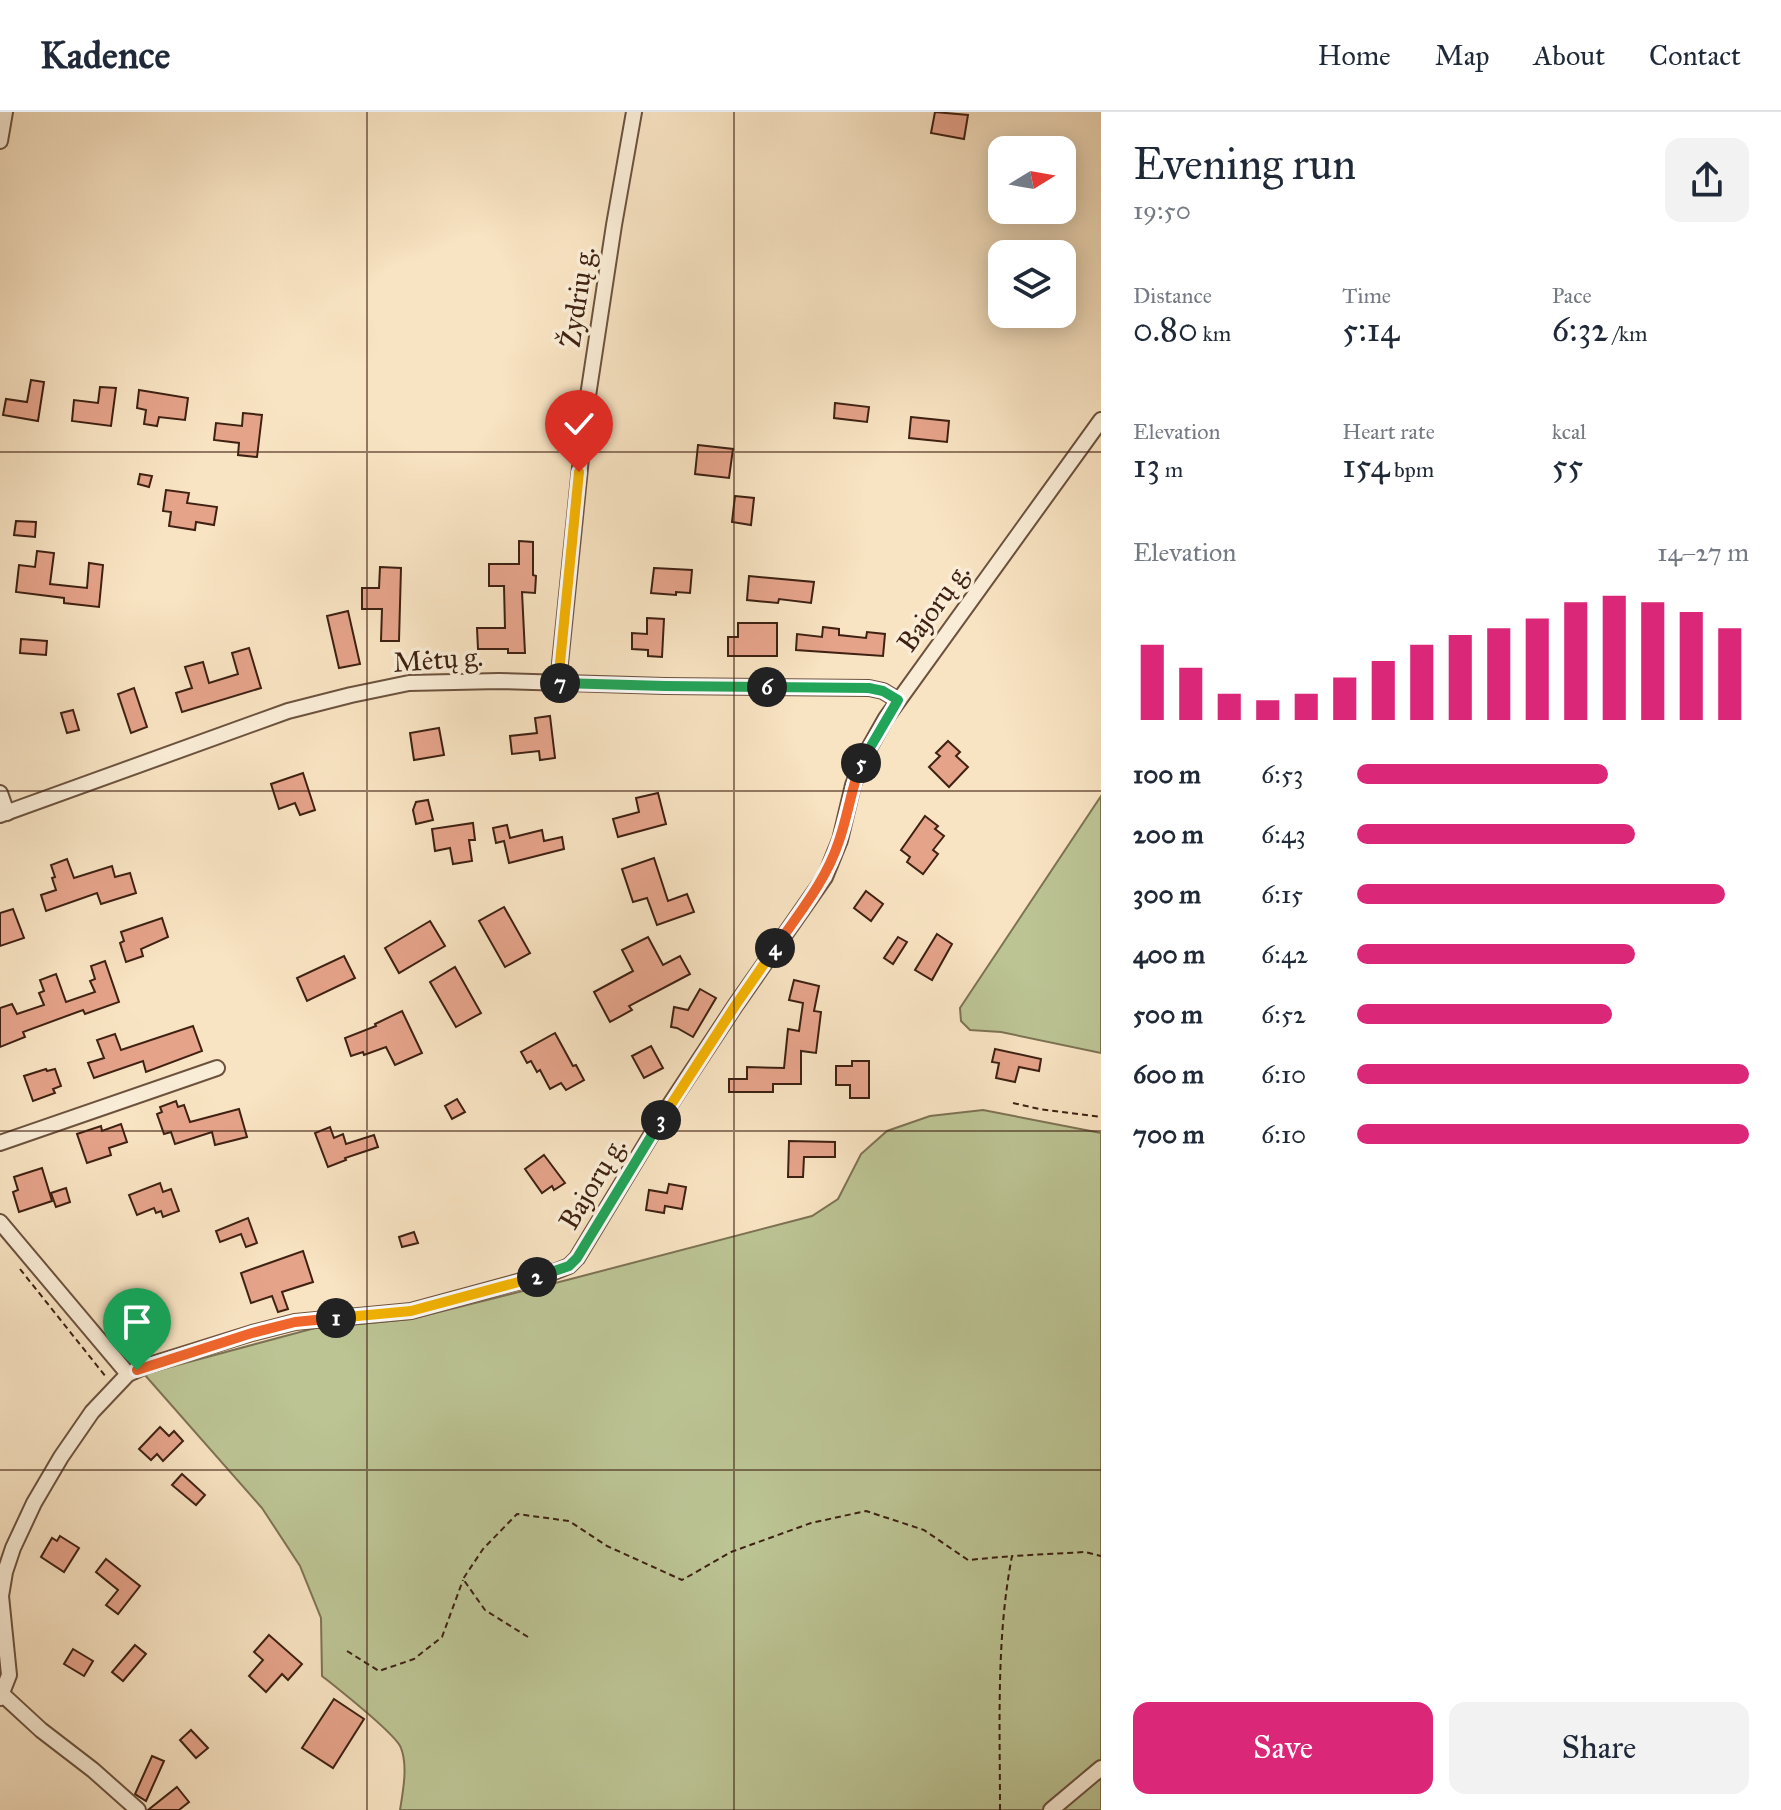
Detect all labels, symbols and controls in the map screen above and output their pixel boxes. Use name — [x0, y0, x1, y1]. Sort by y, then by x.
text: Kadence — [40, 32, 170, 78]
text: Home — [1318, 38, 1391, 73]
text: Map — [1435, 38, 1489, 73]
text: About — [1533, 38, 1605, 73]
text: Contact — [1649, 38, 1741, 73]
north arrow — [988, 136, 1076, 224]
map controls — [988, 136, 1076, 328]
text: Evening run — [1133, 137, 1356, 191]
button: share — [1665, 138, 1749, 222]
text: 19:50 — [1133, 194, 1191, 226]
button: layers — [988, 240, 1076, 328]
street label: Žydrių g. — [552, 244, 603, 350]
text: Distance — [1133, 282, 1212, 309]
text: Time — [1342, 282, 1391, 309]
text: Pace — [1552, 282, 1592, 309]
text: 0.80 — [1133, 309, 1198, 350]
text: 5:14 — [1342, 309, 1399, 350]
text: 6:32 — [1552, 309, 1608, 350]
text: km — [1198, 320, 1231, 347]
text: /km — [1608, 320, 1647, 347]
pin — [545, 390, 613, 472]
icon: check — [557, 402, 601, 446]
text: Elevation — [1133, 418, 1220, 445]
text: Heart rate — [1342, 418, 1435, 445]
text: kcal — [1552, 418, 1586, 445]
text: 13 — [1133, 445, 1160, 486]
text: 154 — [1342, 445, 1389, 486]
text: 55 — [1552, 445, 1583, 486]
text: m — [1160, 456, 1183, 483]
text: bpm — [1389, 456, 1434, 483]
text: Elevation — [1133, 536, 1236, 568]
text: 14–27 m — [1657, 536, 1749, 568]
street label: Bajorų g. — [889, 556, 978, 659]
street label: Mėtų g. — [392, 639, 484, 680]
pin: 7 — [540, 663, 580, 703]
pin: 6 — [747, 667, 787, 707]
text: 7 — [554, 669, 566, 696]
text: 6 — [761, 673, 773, 700]
pin: 5 — [841, 743, 881, 783]
text: 5 — [856, 749, 866, 776]
text: 100 m — [1133, 758, 1201, 790]
text: 6:53 — [1261, 758, 1303, 790]
text: 200 m — [1133, 818, 1204, 850]
text: 6:43 — [1261, 818, 1306, 850]
text: 300 m — [1133, 878, 1201, 910]
text: 6:15 — [1261, 878, 1303, 910]
pin: 4 — [755, 928, 795, 968]
text: 4 — [769, 934, 781, 961]
text: 400 m — [1133, 938, 1205, 970]
text: 6:42 — [1261, 938, 1308, 970]
text: 500 m — [1133, 998, 1203, 1030]
text: 6:52 — [1261, 998, 1306, 1030]
text: 600 m — [1133, 1058, 1204, 1090]
text: 6:10 — [1261, 1058, 1306, 1090]
pin: 3 — [641, 1100, 681, 1140]
text: 3 — [657, 1106, 665, 1133]
text: 700 m — [1133, 1118, 1205, 1150]
text: 6:10 — [1261, 1118, 1306, 1150]
street label: Bajorų g. — [551, 1131, 634, 1236]
pin: 2 — [517, 1257, 557, 1297]
text: 2 — [532, 1263, 542, 1290]
pin — [103, 1288, 171, 1370]
pin: 1 — [316, 1298, 356, 1338]
icon: arrive — [115, 1300, 159, 1344]
text: 1 — [332, 1304, 340, 1331]
button: Save — [1133, 1702, 1433, 1794]
button: Share — [1449, 1702, 1749, 1794]

